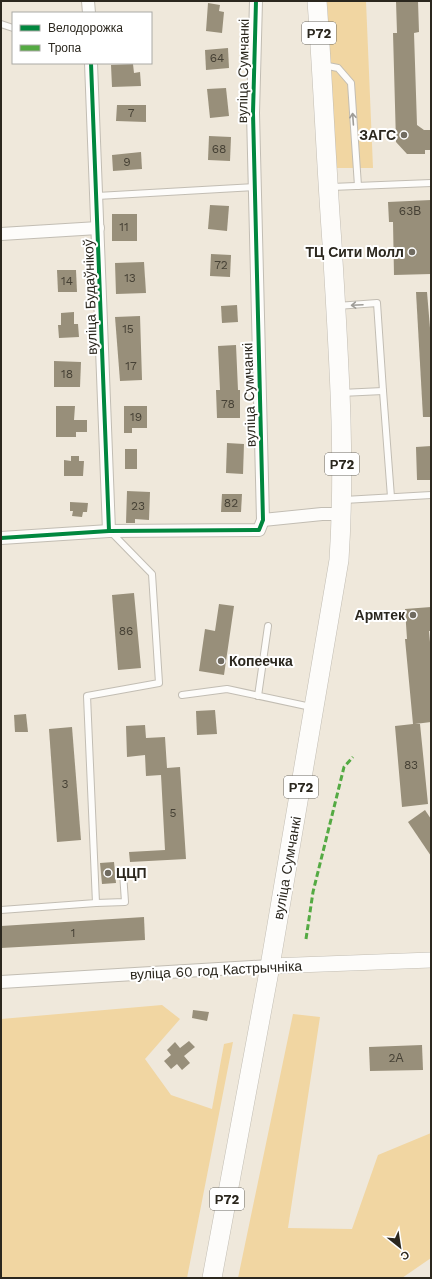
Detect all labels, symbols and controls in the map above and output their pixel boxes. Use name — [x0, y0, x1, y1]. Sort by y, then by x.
legend — [12, 12, 152, 64]
street label: вуліца Сумчанкі — [234, 19, 252, 123]
text: Велодорожка — [48, 21, 123, 35]
road number: Р72 — [302, 22, 336, 44]
text: Тропа — [48, 41, 82, 55]
house number: 64 — [210, 51, 224, 65]
house number: 7 — [128, 106, 135, 120]
one-way arrow — [350, 113, 357, 126]
place label: ЗАГС — [359, 127, 396, 143]
marker: ЗАГС — [399, 130, 409, 140]
house number: 68 — [212, 142, 226, 156]
house number: 9 — [123, 155, 131, 169]
house number: 63В — [399, 204, 421, 218]
house number: 11 — [119, 220, 129, 234]
street label: вуліца Будаўнікоў — [80, 239, 100, 355]
place label: ТЦ Сити Молл — [305, 244, 404, 260]
marker: ТЦ Сити Молл — [407, 247, 417, 257]
house number: 72 — [214, 258, 228, 272]
house number: 13 — [124, 271, 136, 285]
house number: 14 — [61, 274, 73, 288]
one-way arrow — [351, 301, 364, 308]
house number: 15 — [122, 322, 134, 336]
street label: вуліца Сумчанкі — [239, 343, 259, 447]
house number: 17 — [125, 359, 137, 373]
house number: 18 — [61, 367, 73, 381]
house number: 78 — [221, 397, 235, 411]
house number: 19 — [130, 410, 142, 424]
road number: Р72 — [325, 453, 359, 475]
house number: 82 — [224, 496, 238, 510]
house number: 23 — [131, 499, 145, 513]
place label: Армтек — [355, 607, 406, 623]
marker: Армтек — [408, 610, 418, 620]
house number: 86 — [119, 624, 133, 638]
place label: Копеечка — [229, 653, 293, 669]
marker: Копеечка — [216, 656, 226, 666]
house number: 83 — [404, 758, 418, 772]
road number: Р72 — [284, 776, 318, 798]
house number: 3 — [62, 777, 69, 791]
house number: 5 — [170, 806, 177, 820]
street label: вуліца Сумчанкі — [270, 815, 304, 921]
place label: ЦЦП — [116, 865, 147, 881]
marker: ЦЦП — [103, 868, 113, 878]
house number: 1 — [71, 926, 75, 940]
street label: вуліца 60 год Кастрычніка — [129, 957, 303, 983]
house number: 2А — [389, 1051, 404, 1065]
road number: Р72 — [210, 1188, 244, 1210]
north arrow — [380, 1227, 420, 1267]
text: С — [398, 1248, 411, 1263]

